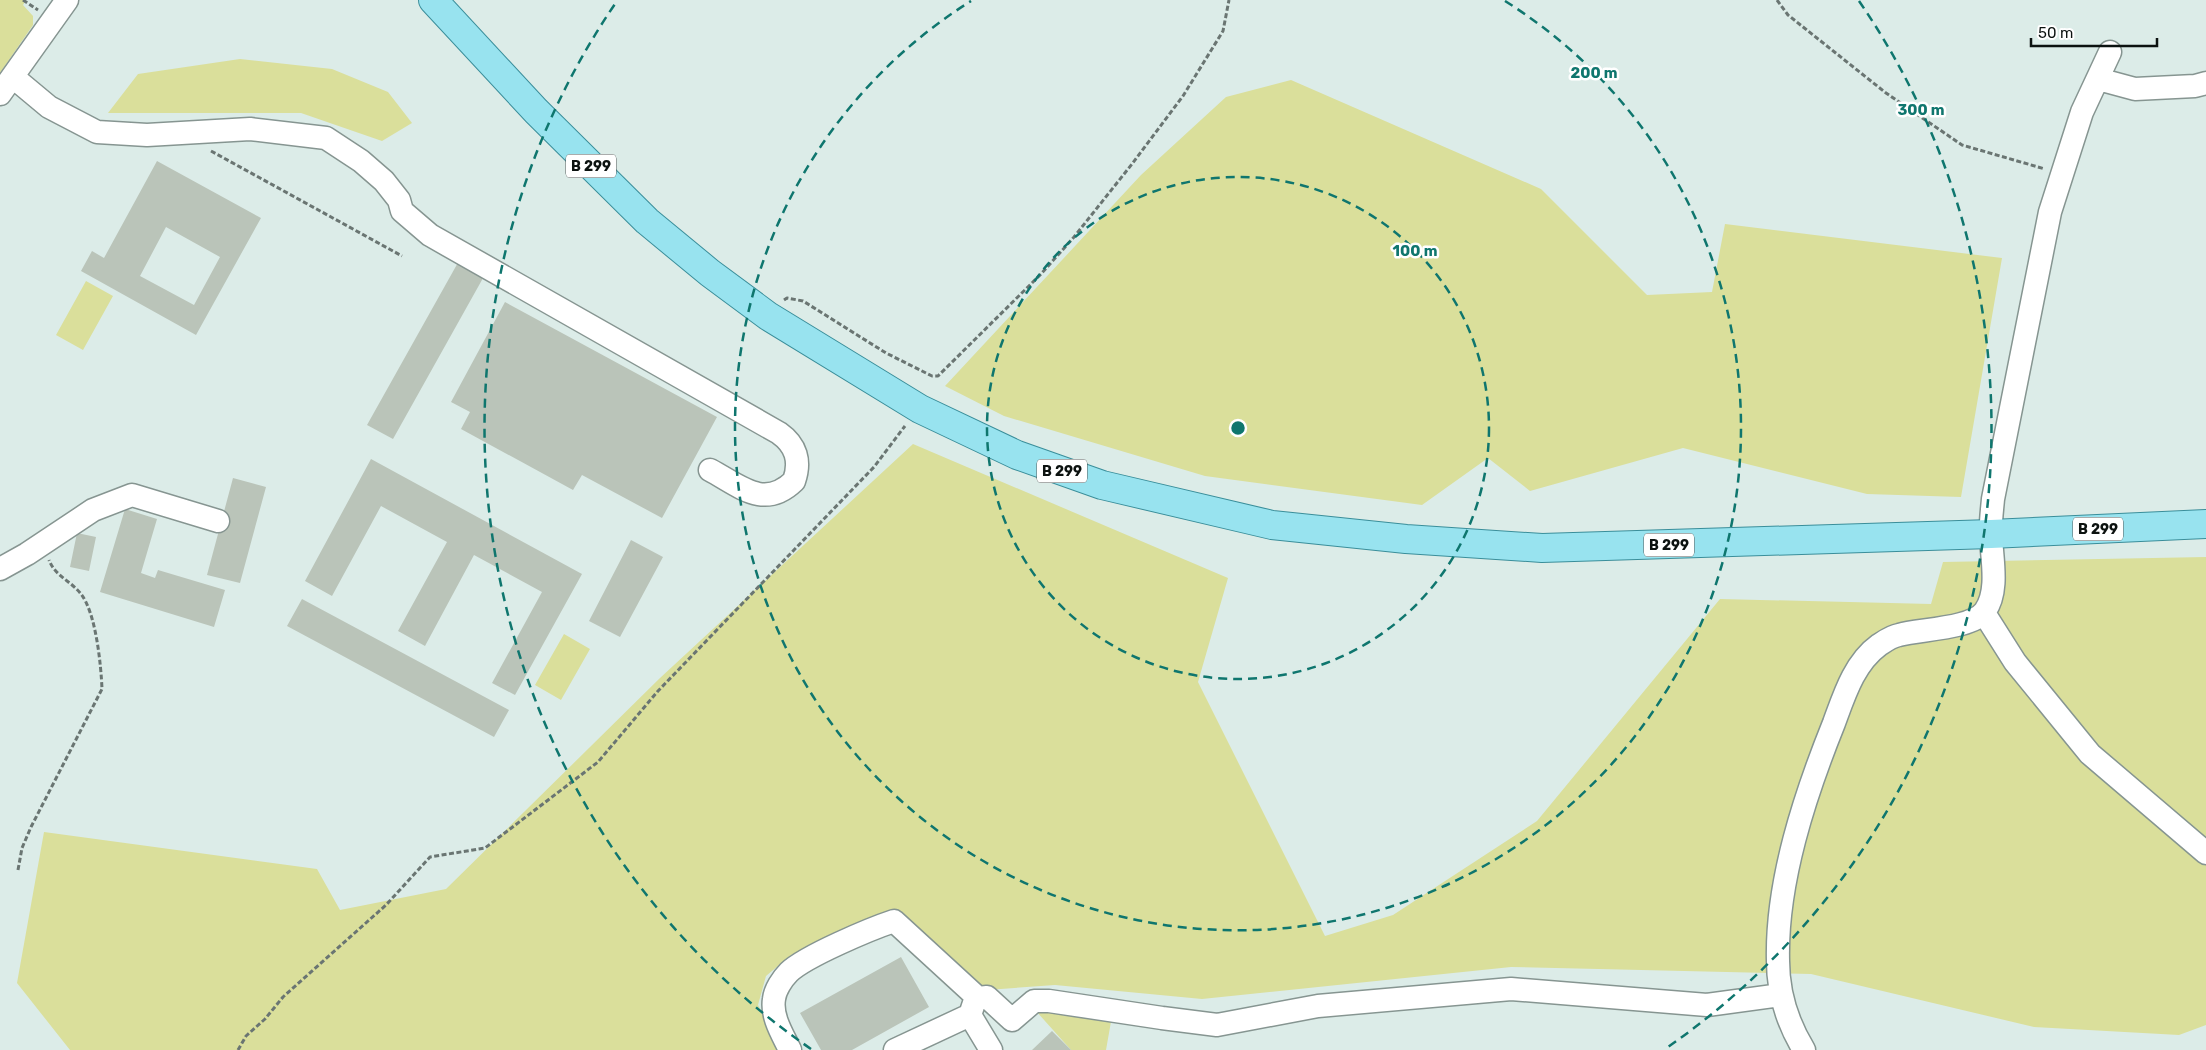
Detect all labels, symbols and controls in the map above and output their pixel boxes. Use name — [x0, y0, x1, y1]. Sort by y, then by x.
scale bar — [2031, 15, 2157, 47]
text: 50 m — [2038, 24, 2073, 42]
text: 200 m — [1570, 64, 1618, 82]
text: 300 m — [1897, 101, 1945, 119]
road number: B 299 — [566, 154, 616, 178]
text: 100 m — [1393, 242, 1437, 260]
centre of rings — [1229, 419, 1247, 437]
road number: B 299 — [1037, 460, 1087, 482]
road number: B 299 — [2073, 518, 2123, 540]
road number: B 299 — [1644, 534, 1694, 556]

